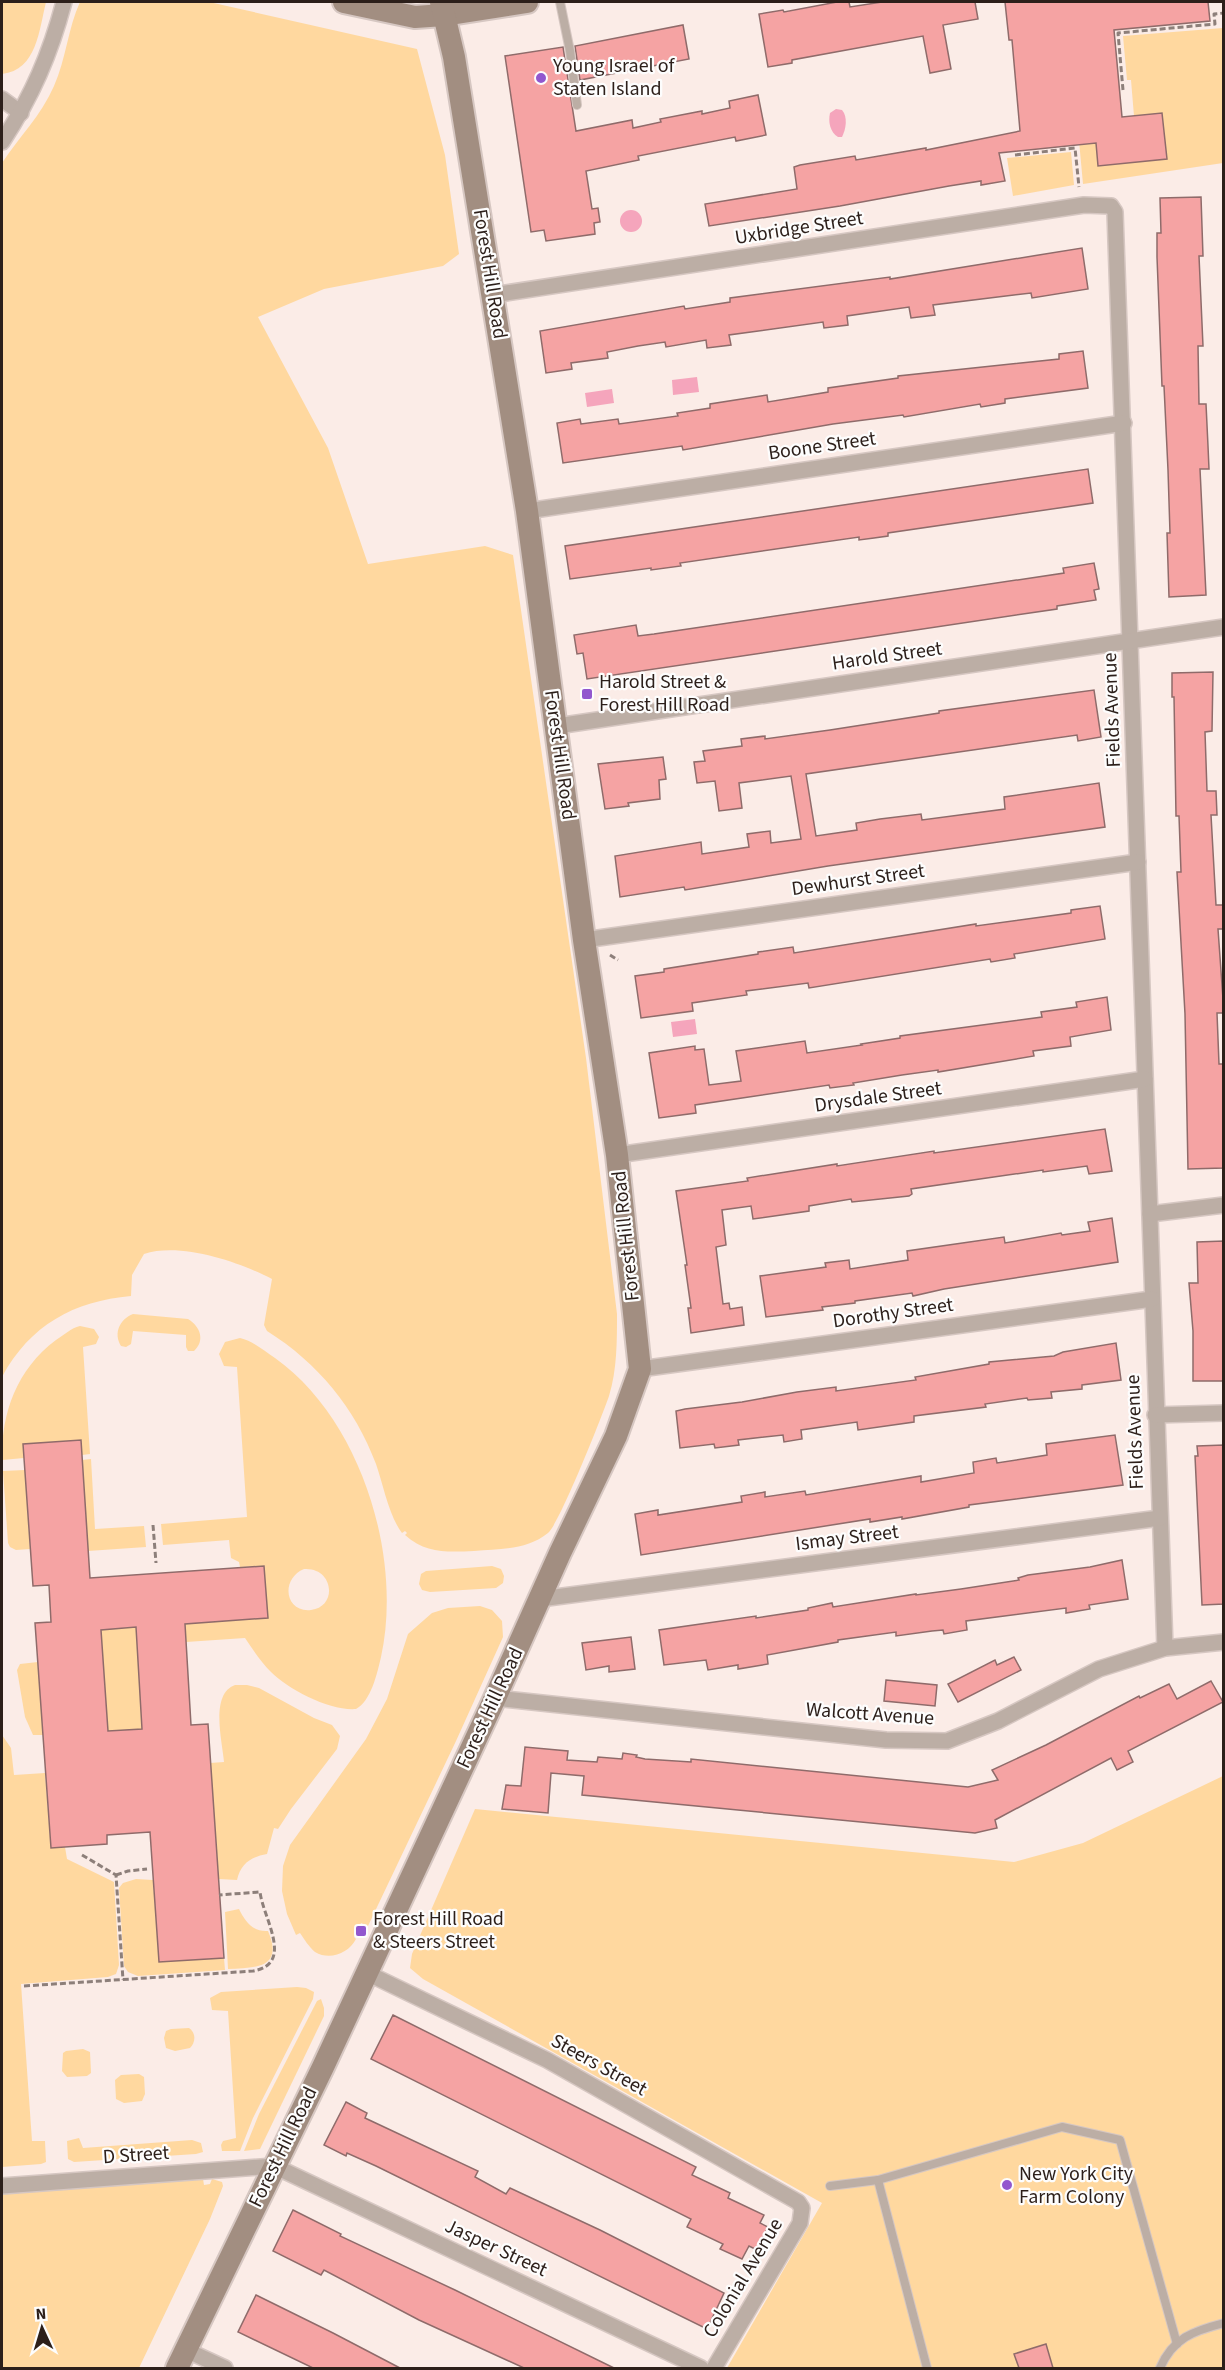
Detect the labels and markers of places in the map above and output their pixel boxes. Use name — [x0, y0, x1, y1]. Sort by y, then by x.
place label: Young Israel of Staten Island — [552, 52, 675, 103]
marker: Young Israel of Staten Island — [534, 71, 548, 85]
place label: Harold Street & Forest Hill Road — [599, 668, 730, 719]
marker: Harold Street & Forest Hill Road — [580, 687, 594, 701]
place label: Forest Hill Road & Steers Street — [373, 1905, 504, 1956]
marker: Forest Hill Road & Steers Street — [354, 1924, 368, 1938]
place label: New York City Farm Colony — [1019, 2160, 1134, 2211]
marker: New York City Farm Colony — [1000, 2178, 1014, 2192]

